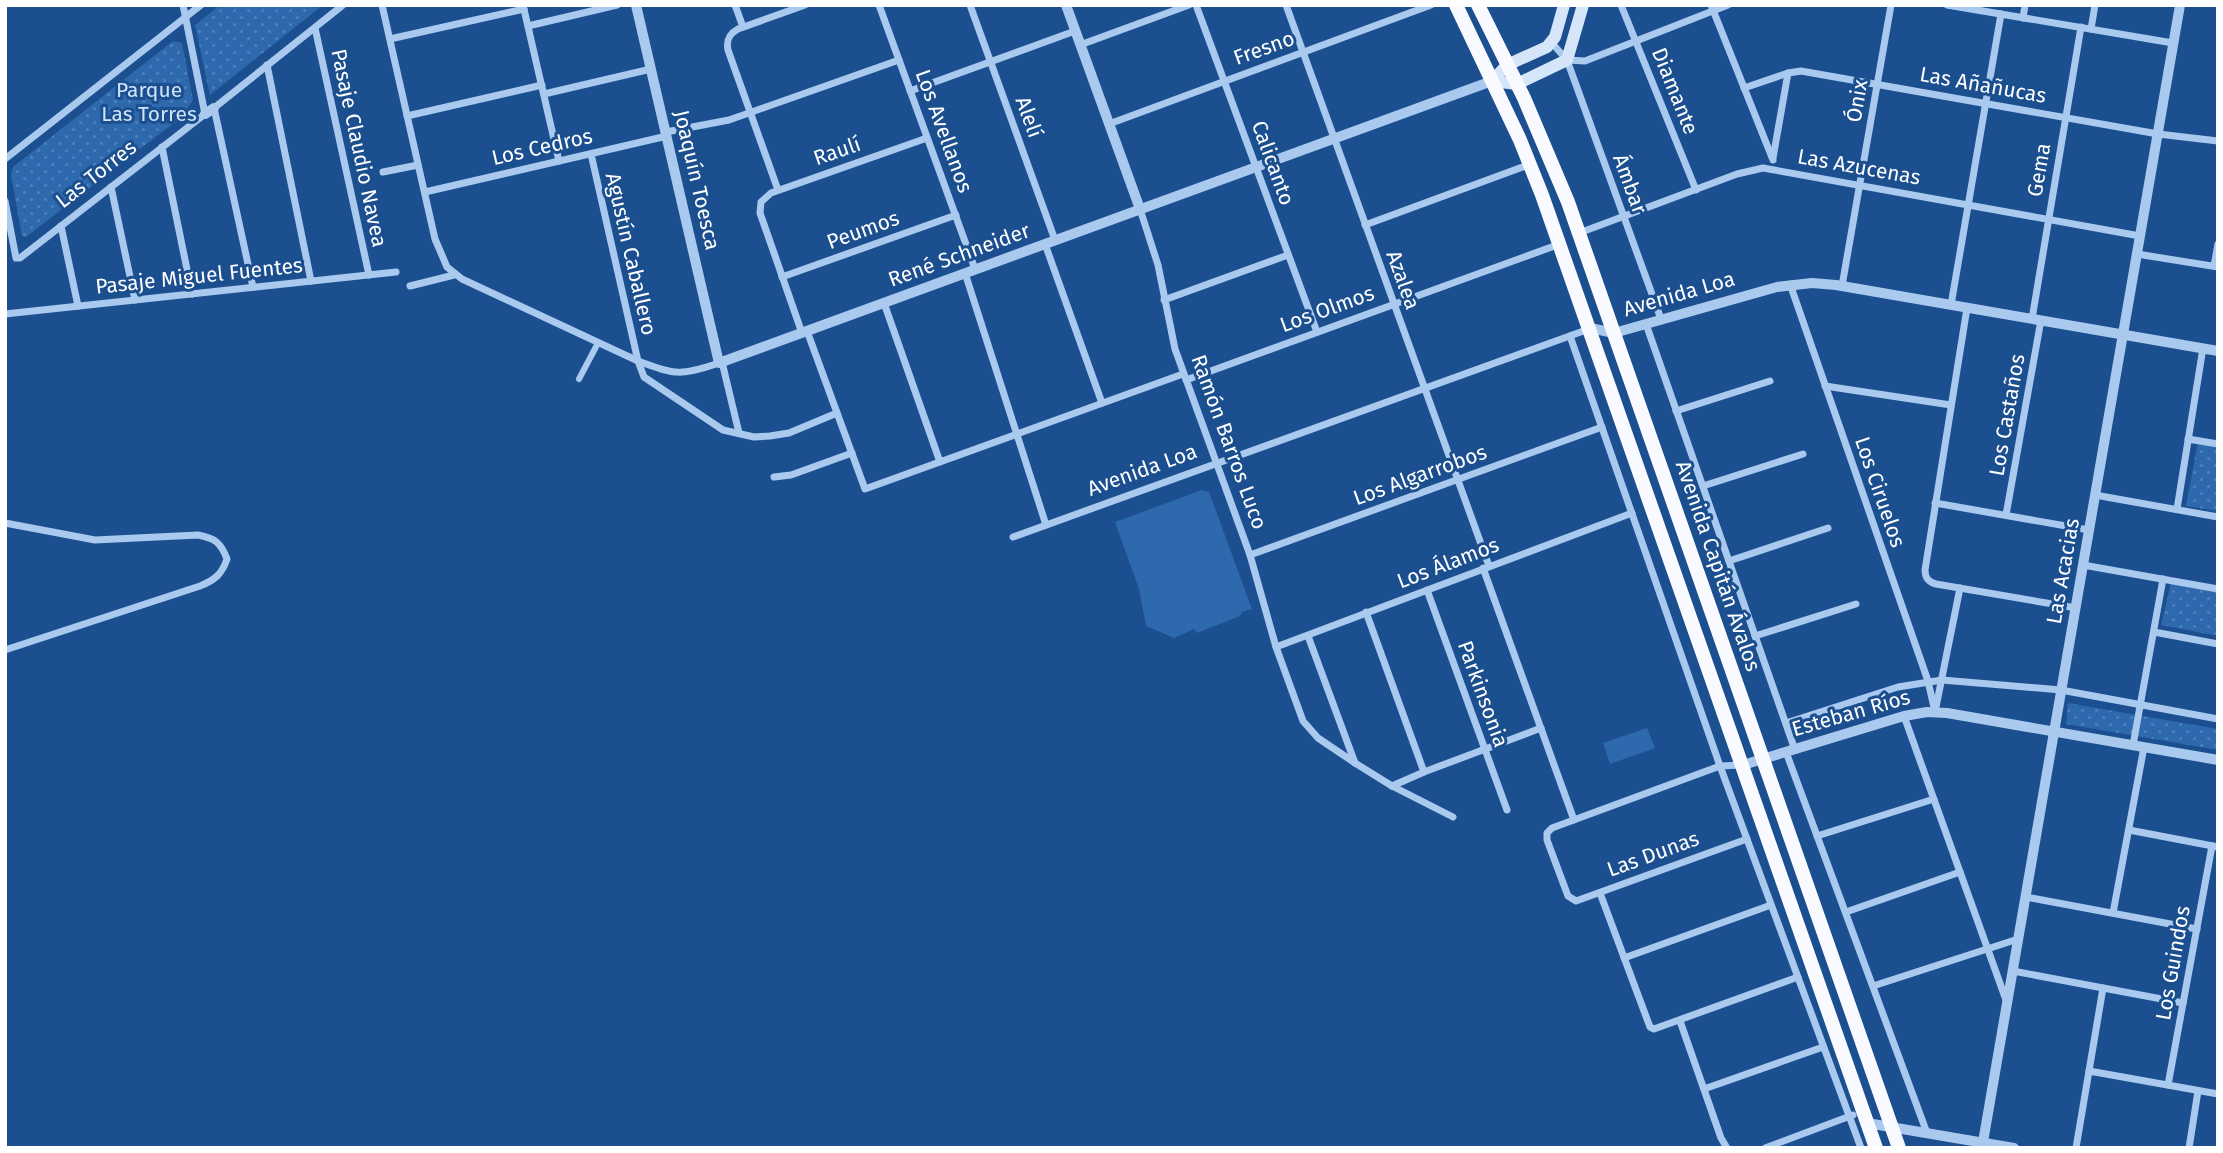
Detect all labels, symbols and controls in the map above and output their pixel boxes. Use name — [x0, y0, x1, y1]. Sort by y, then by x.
street label: Fresno — [1230, 25, 1298, 71]
street label: Diamante — [1646, 44, 1704, 138]
street label: Pasaje Claudio Navea — [325, 47, 393, 249]
street label: Las Añañucas — [1918, 61, 2048, 109]
street label: Los Avellanos — [910, 66, 978, 196]
park label: Parque Las Torres — [101, 77, 197, 127]
street label: Ónix — [1840, 77, 1874, 124]
street label: Alelí — [1010, 93, 1048, 141]
street label: Joaquín Toesca — [668, 107, 726, 253]
street label: Calicanto — [1246, 117, 1300, 209]
street label: Los Cedros — [489, 123, 595, 171]
street label: Raulí — [810, 131, 864, 171]
street label: Las Torres — [50, 134, 142, 214]
street label: Gema — [2021, 141, 2057, 199]
street label: Las Azucenas — [1795, 143, 1923, 191]
street label: Ámbar — [1607, 151, 1653, 217]
street label: Agustín Caballero — [600, 170, 662, 338]
street label: Peumos — [823, 205, 903, 255]
street label: René Schneider — [885, 217, 1033, 293]
street label: Azalea — [1380, 247, 1426, 313]
street label: Pasaje Miguel Fuentes — [94, 252, 304, 300]
street label: Avenida Loa — [1620, 266, 1738, 322]
street label: Los Olmos — [1276, 280, 1378, 338]
street label: Ramón Barros Luco — [1185, 351, 1273, 533]
street label: Los Castaños — [1983, 352, 2031, 478]
street label: Los Ciruelos — [1849, 433, 1911, 551]
street label: Avenida Loa — [1084, 438, 1200, 502]
street label: Los Algarrobos — [1350, 439, 1490, 511]
street label: Avenida Capitán Ávalos — [1670, 457, 1766, 675]
street label: Las Acacias — [2041, 516, 2085, 626]
street label: Los Álamos — [1393, 532, 1503, 594]
street label: Parkinsonia — [1452, 637, 1514, 751]
street label: Esteban Ríos — [1789, 684, 1913, 742]
street label: Las Dunas — [1603, 825, 1703, 883]
street label: Los Guindos — [2150, 903, 2196, 1022]

